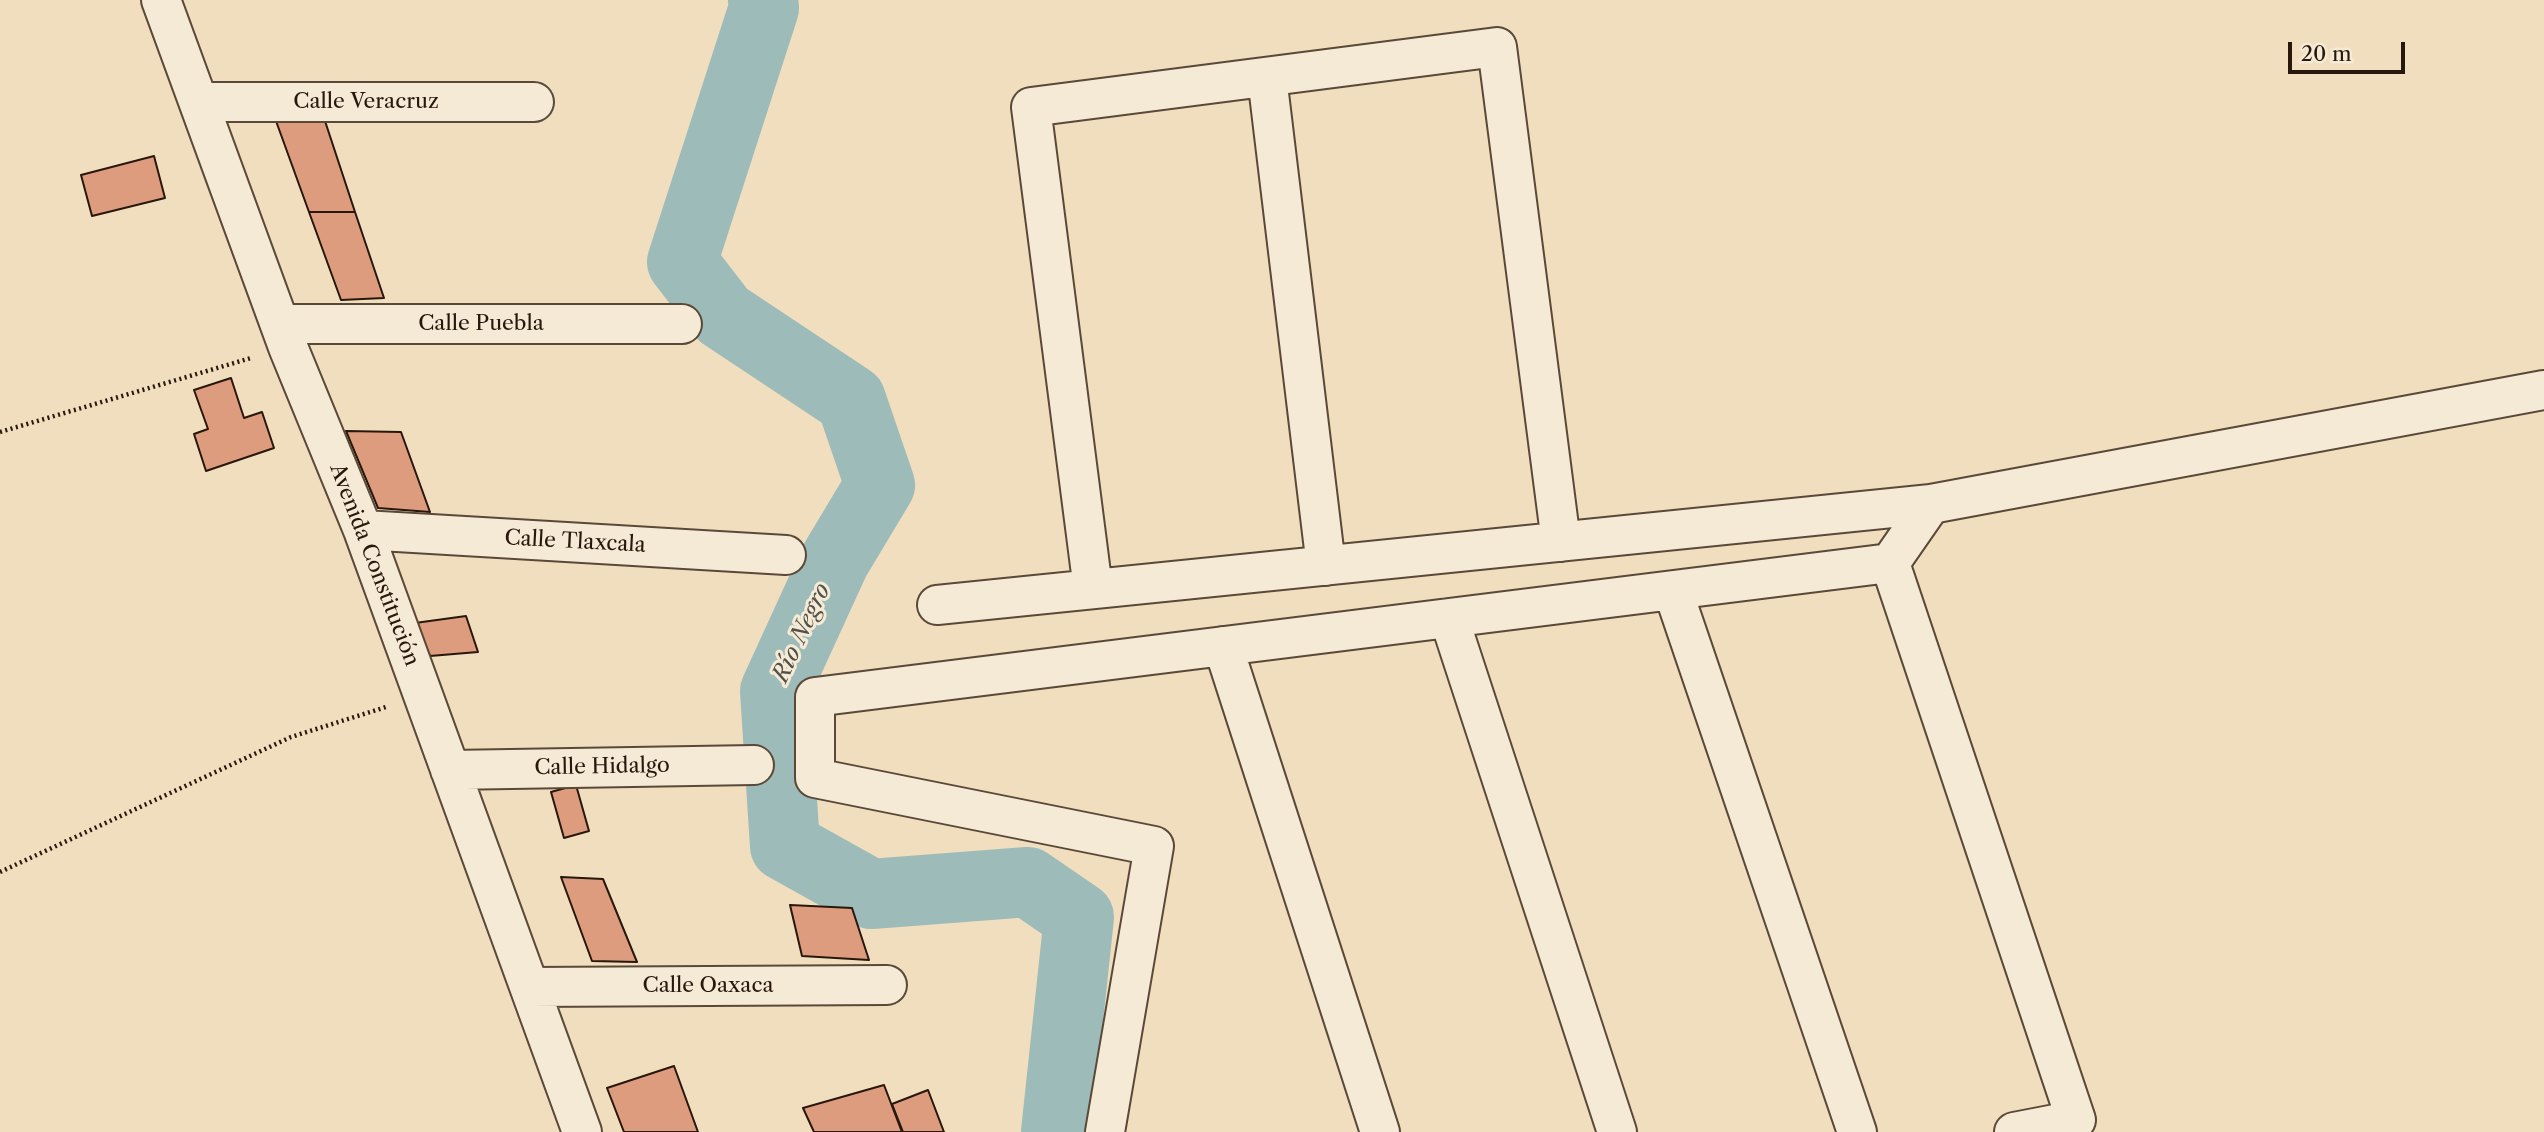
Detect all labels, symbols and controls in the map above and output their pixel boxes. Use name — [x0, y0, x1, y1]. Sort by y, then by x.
scale bar — [2292, 28, 2409, 72]
text: 20 m — [2301, 41, 2352, 66]
street label: Calle Veracruz — [293, 89, 439, 115]
street label: Calle Puebla — [418, 311, 544, 337]
street label: Avenida Constitución — [324, 460, 424, 670]
street label: Calle Tlaxcala — [504, 526, 646, 558]
water label: Río Negro — [767, 579, 837, 687]
street label: Calle Hidalgo — [534, 753, 670, 781]
street label: Calle Oaxaca — [642, 973, 774, 999]

